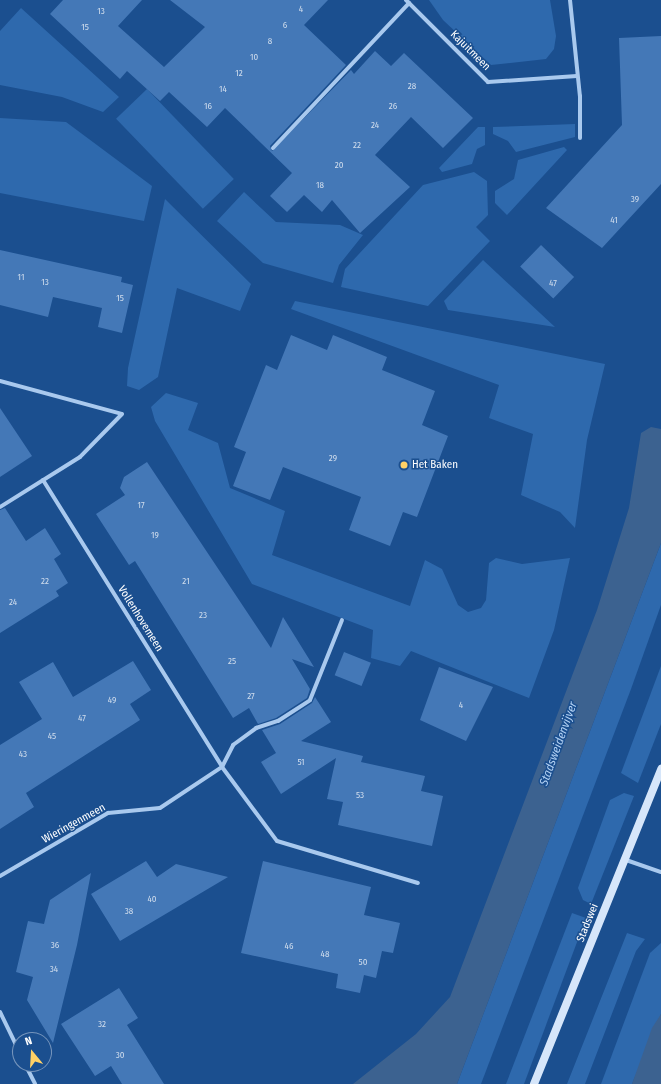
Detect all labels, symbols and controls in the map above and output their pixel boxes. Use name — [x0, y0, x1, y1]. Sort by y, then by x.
house number: 4 — [299, 4, 303, 14]
house number: 13 — [97, 6, 105, 16]
house number: 6 — [283, 20, 287, 30]
house number: 15 — [81, 22, 89, 32]
street label: Kajuitmeen — [447, 28, 493, 74]
house number: 8 — [268, 36, 272, 46]
house number: 10 — [250, 52, 258, 62]
house number: 12 — [235, 68, 243, 78]
house number: 28 — [408, 81, 416, 91]
house number: 14 — [219, 84, 227, 94]
house number: 16 — [204, 101, 212, 111]
house number: 26 — [389, 101, 397, 111]
house number: 24 — [371, 120, 379, 130]
house number: 22 — [353, 140, 361, 150]
house number: 20 — [335, 160, 343, 170]
house number: 18 — [316, 180, 324, 190]
house number: 39 — [631, 194, 639, 204]
house number: 41 — [610, 215, 618, 225]
house number: 11 — [18, 272, 24, 282]
house number: 13 — [41, 277, 49, 287]
house number: 47 — [549, 278, 557, 288]
house number: 15 — [116, 293, 124, 303]
house number: 29 — [329, 453, 337, 463]
place label: Het Baken — [412, 458, 458, 472]
marker: Het Baken — [399, 460, 409, 470]
house number: 17 — [137, 500, 145, 510]
house number: 19 — [151, 530, 159, 540]
house number: 22 — [41, 576, 49, 586]
house number: 21 — [182, 576, 190, 586]
street label: Vollenhovemeen — [115, 584, 165, 654]
house number: 24 — [9, 597, 17, 607]
house number: 23 — [199, 610, 207, 620]
house number: 25 — [228, 656, 236, 666]
house number: 27 — [247, 691, 255, 701]
house number: 49 — [108, 695, 116, 705]
house number: 4 — [459, 700, 463, 710]
water label: Stadsweidenvijver — [537, 700, 581, 788]
house number: 47 — [78, 713, 86, 723]
house number: 45 — [48, 731, 56, 741]
house number: 43 — [19, 749, 27, 759]
house number: 51 — [297, 757, 305, 767]
house number: 53 — [356, 790, 364, 800]
street label: Wieringenmeen — [40, 801, 108, 847]
house number: 40 — [147, 894, 157, 904]
street label: Stadswei — [574, 902, 602, 944]
house number: 38 — [125, 906, 133, 916]
house number: 36 — [51, 940, 59, 950]
house number: 46 — [285, 941, 293, 951]
house number: 48 — [321, 949, 329, 959]
house number: 50 — [359, 957, 367, 967]
house number: 34 — [50, 964, 58, 974]
house number: 32 — [98, 1019, 106, 1029]
north arrow — [12, 1032, 52, 1072]
text: N — [23, 1034, 34, 1048]
house number: 30 — [116, 1050, 124, 1060]

